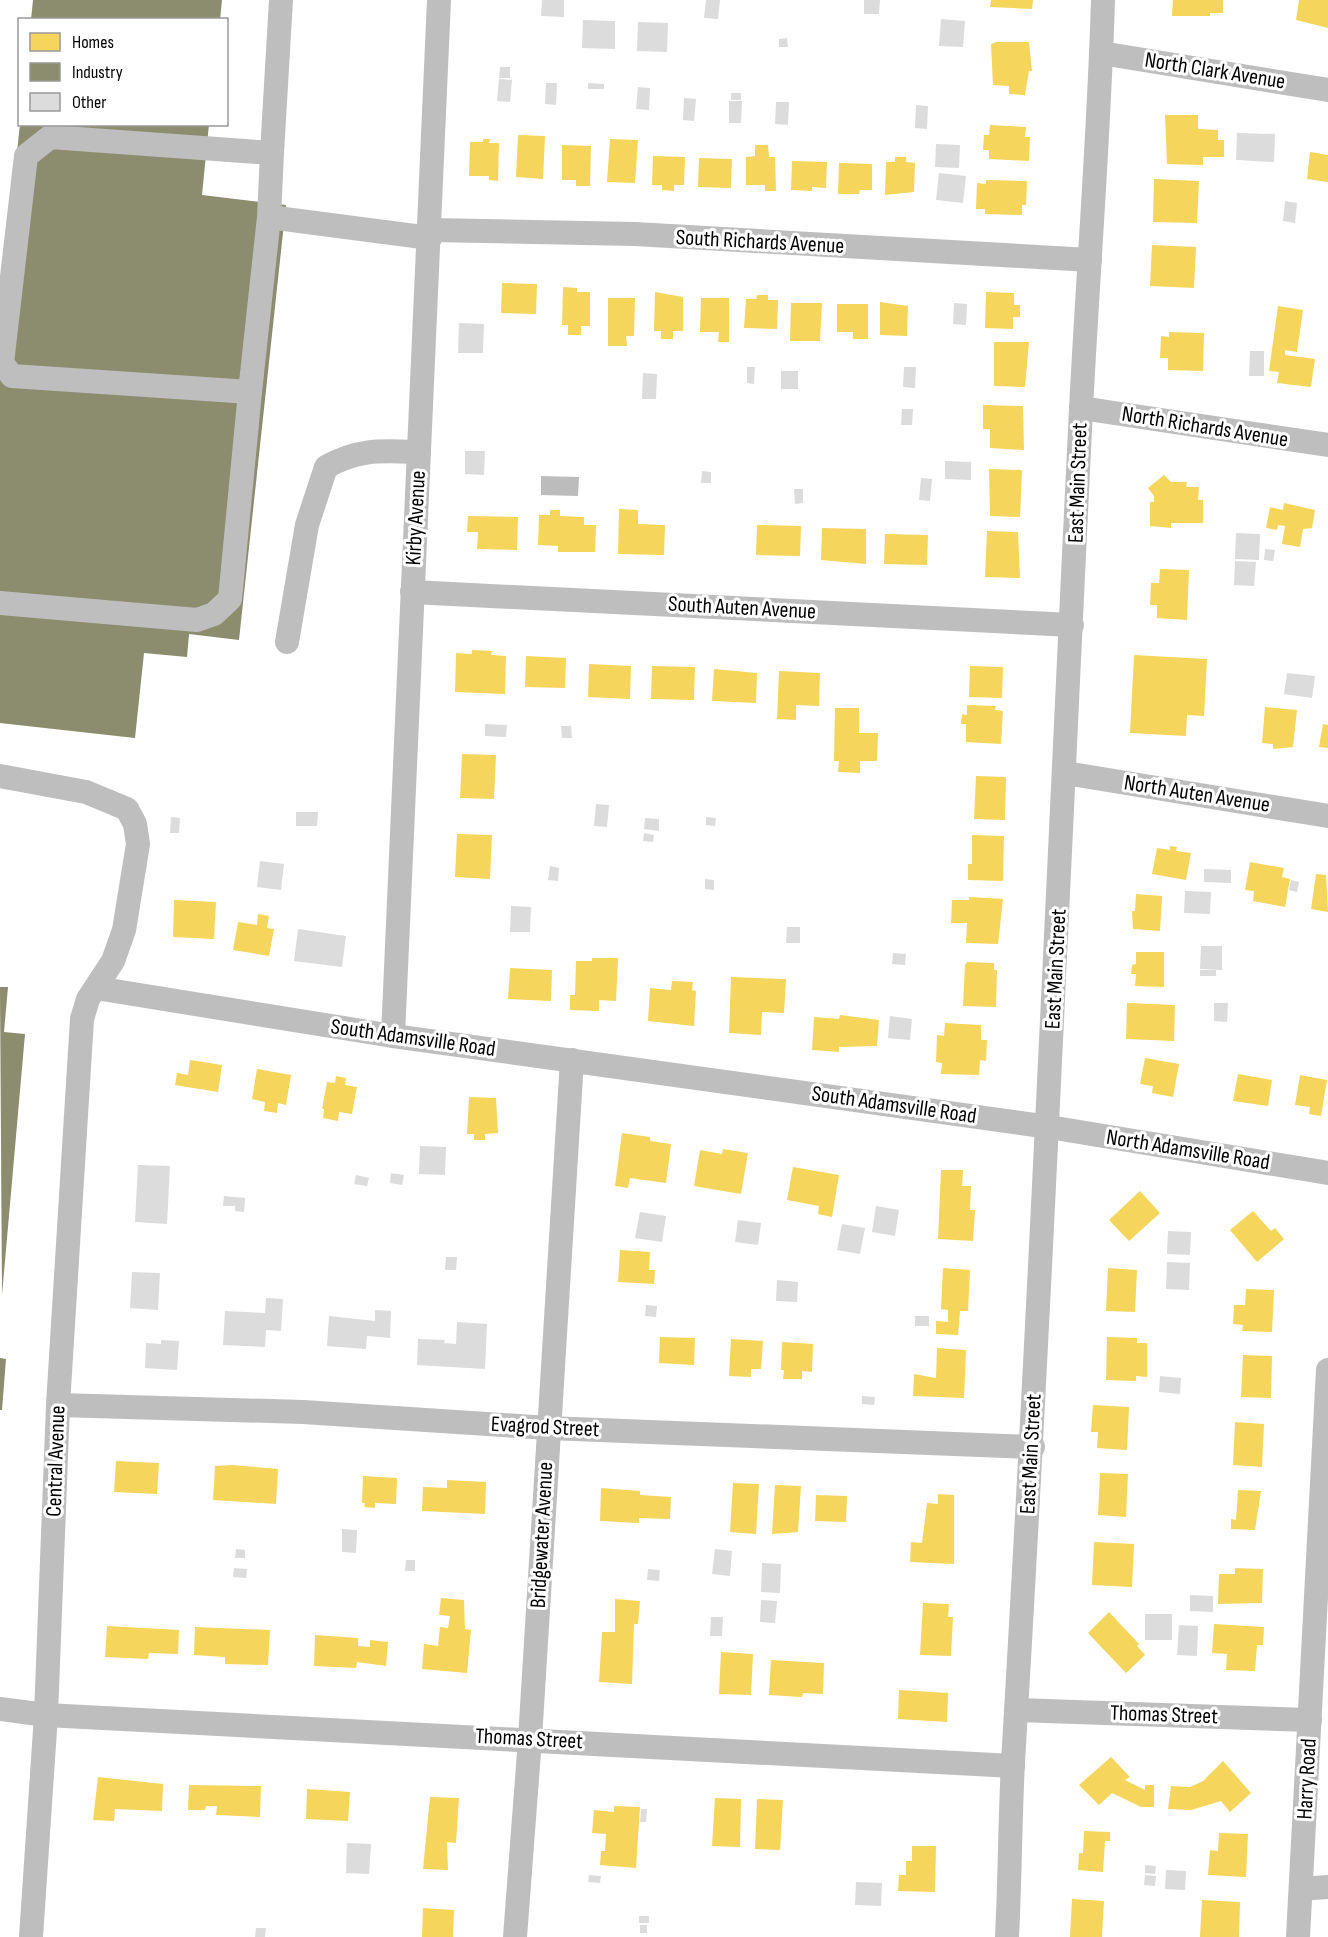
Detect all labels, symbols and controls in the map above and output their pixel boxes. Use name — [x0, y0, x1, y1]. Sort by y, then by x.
legend — [18, 18, 228, 126]
text: Homes — [72, 32, 114, 53]
street label: North Clark Avenue — [1143, 47, 1287, 95]
text: Industry — [72, 62, 123, 83]
text: Other — [72, 92, 106, 113]
street label: South Richards Avenue — [675, 224, 845, 260]
street label: North Richards Avenue — [1120, 401, 1290, 453]
street label: East Main Street — [1062, 422, 1094, 544]
street label: Kirby Avenue — [400, 470, 432, 566]
street label: South Auten Avenue — [667, 591, 817, 625]
street label: North Auten Avenue — [1122, 769, 1272, 819]
street label: East Main Street — [1039, 908, 1073, 1030]
street label: South Adamsville Road — [329, 1013, 497, 1063]
street label: South Adamsville Road — [810, 1080, 978, 1130]
street label: North Adamsville Road — [1104, 1124, 1272, 1176]
street label: East Main Street — [1014, 1393, 1048, 1515]
street label: Central Avenue — [41, 1405, 71, 1517]
street label: Evagrod Street — [490, 1411, 600, 1443]
street label: Bridgewater Avenue — [525, 1461, 559, 1609]
street label: Thomas Street — [1110, 1700, 1219, 1730]
street label: Thomas Street — [475, 1723, 584, 1755]
street label: Harry Road — [1291, 1738, 1323, 1820]

